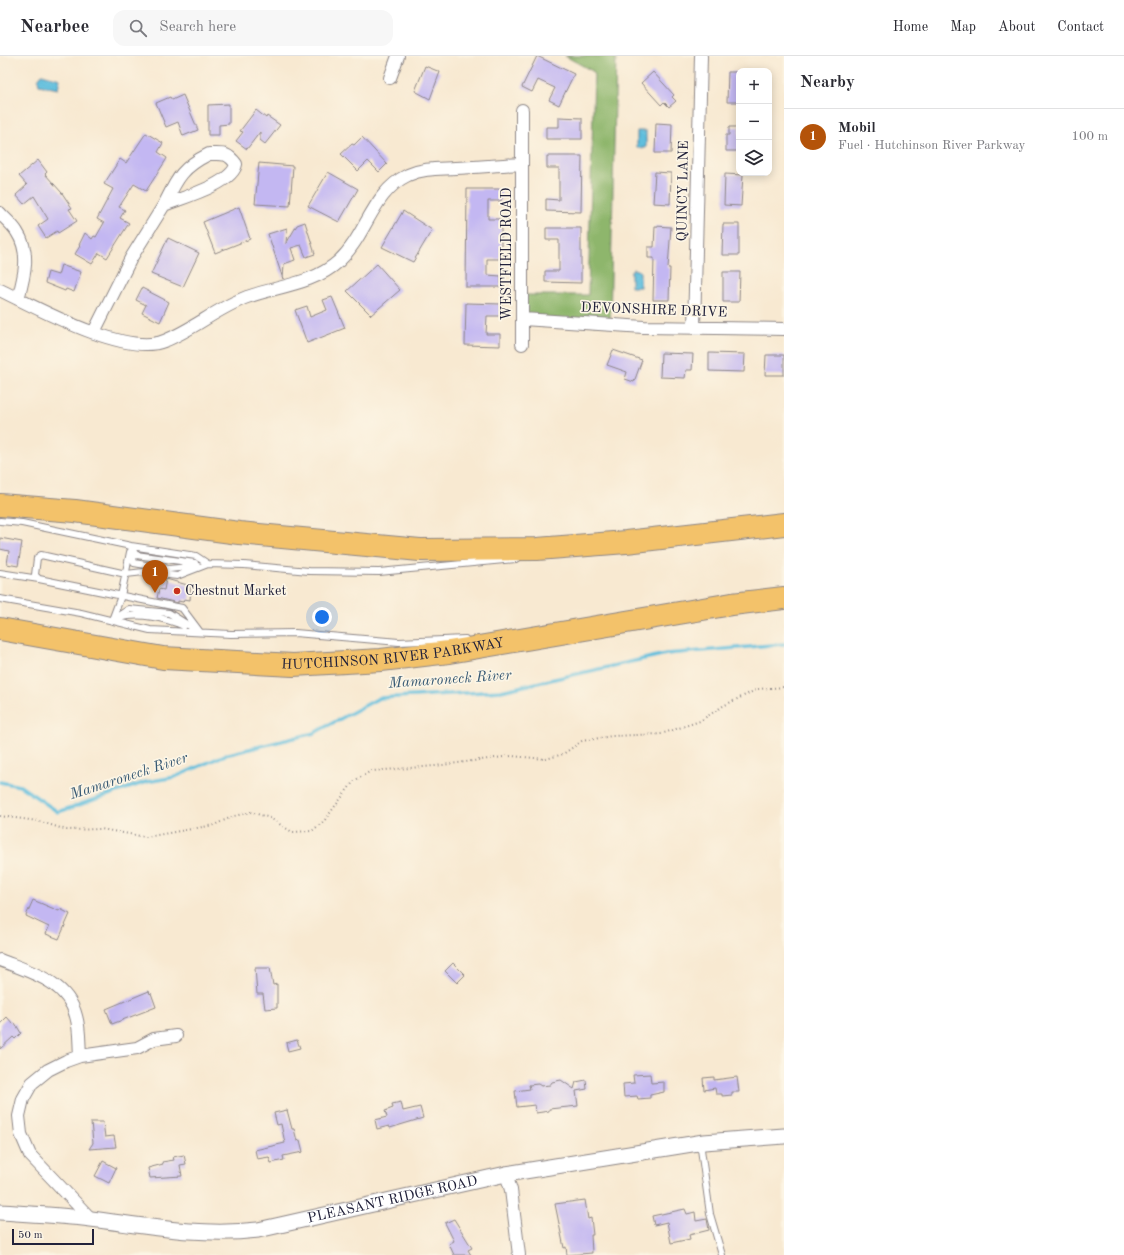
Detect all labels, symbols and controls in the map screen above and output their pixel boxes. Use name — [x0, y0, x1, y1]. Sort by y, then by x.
search box — [113, 10, 393, 46]
icon: search — [127, 17, 149, 39]
text: Nearbee — [20, 18, 89, 37]
text: Search here — [159, 20, 236, 35]
text: Home — [893, 20, 928, 34]
text: Map — [950, 20, 976, 34]
text: About — [998, 20, 1035, 34]
text: Contact — [1057, 20, 1104, 34]
map controls — [736, 68, 772, 176]
button: + — [736, 68, 772, 104]
text: Nearby — [800, 74, 855, 91]
button: − — [736, 104, 772, 140]
text: Mobil — [838, 121, 876, 136]
text: 1 — [809, 130, 817, 143]
text: 100 m — [1071, 130, 1108, 143]
text: Fuel · Hutchinson River Parkway — [838, 139, 1026, 152]
street label: QUINCY LANE — [675, 140, 691, 242]
button: layers — [736, 140, 772, 176]
street label: WESTFIELD ROAD — [500, 188, 514, 320]
street label: DEVONSHIRE DRIVE — [580, 300, 728, 320]
pin: 1 — [142, 560, 168, 593]
place label: Chestnut Market — [185, 584, 286, 598]
marker: Chestnut Market — [172, 586, 182, 596]
your location — [312, 607, 332, 627]
street label: HUTCHINSON RIVER PARKWAY — [281, 636, 505, 672]
water label: Mamaroneck River — [387, 668, 512, 692]
water label: Mamaroneck River — [67, 751, 190, 803]
street label: PLEASANT RIDGE ROAD — [306, 1174, 479, 1226]
scale bar — [12, 1227, 94, 1246]
text: 50 m — [18, 1230, 43, 1241]

